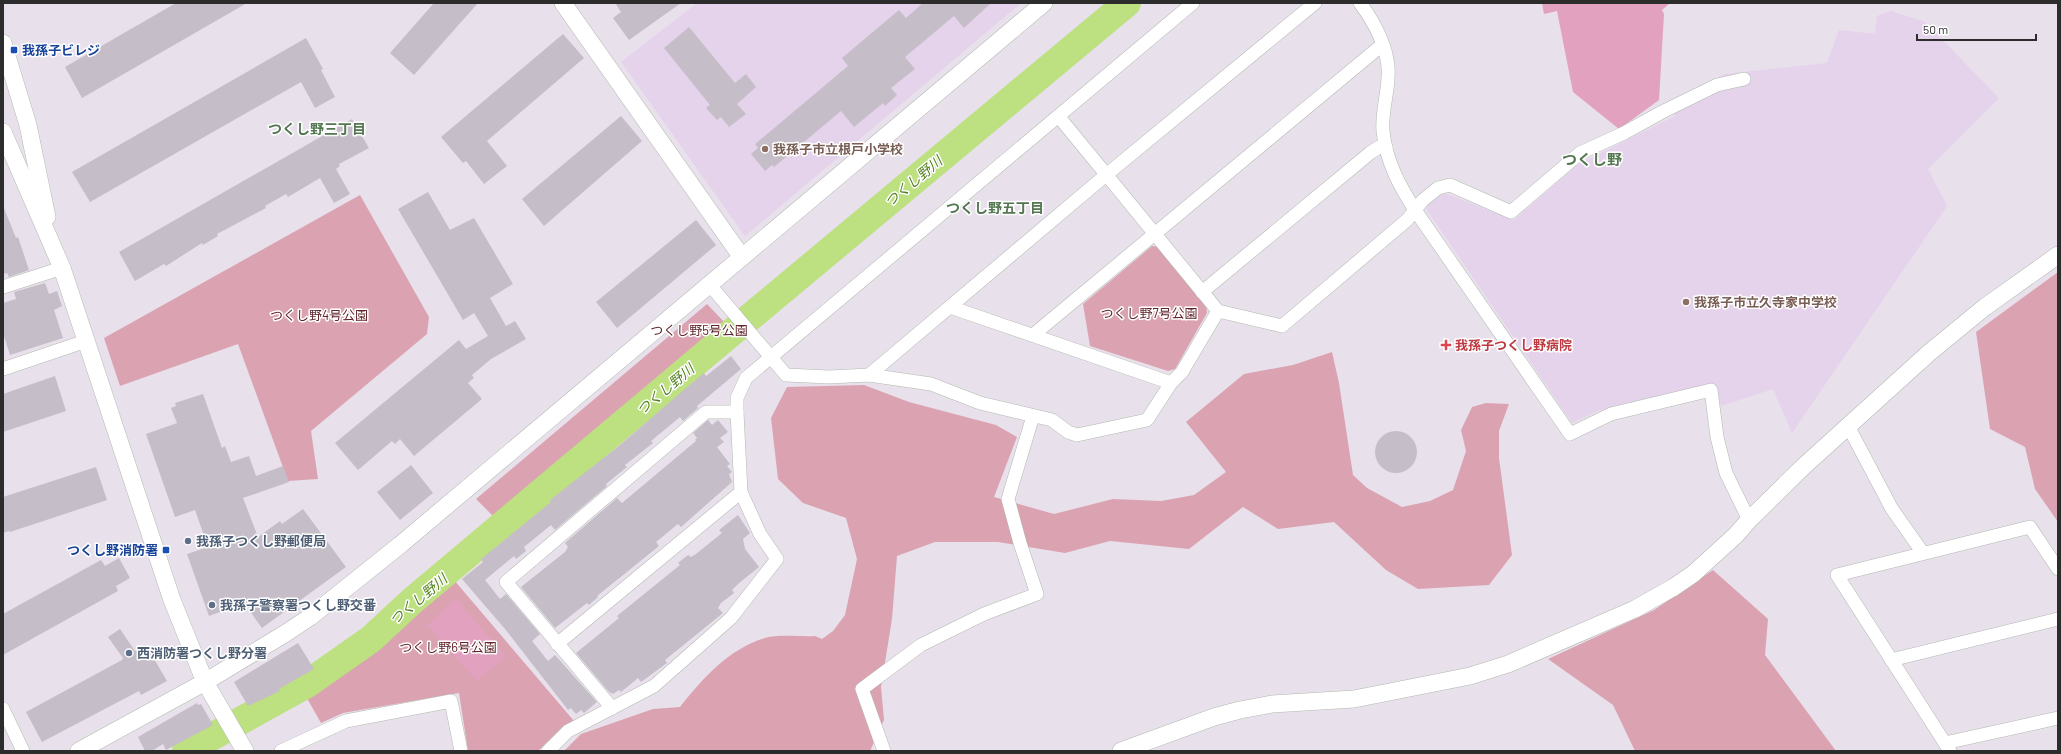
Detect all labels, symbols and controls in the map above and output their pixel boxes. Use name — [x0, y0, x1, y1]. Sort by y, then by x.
scale bar — [1917, 16, 2036, 42]
text: 50 m — [1923, 22, 1948, 36]
place label: 我孫子ビレジ — [22, 42, 100, 58]
marker: 我孫子ビレジ — [9, 45, 19, 55]
district label: つくし野三丁目 — [268, 120, 366, 137]
place label: 我孫子市立根戸小学校 — [773, 141, 903, 157]
marker: 我孫子市立根戸小学校 — [760, 144, 770, 154]
district label: つくし野 — [1562, 150, 1622, 168]
water label: つくし野川 — [881, 151, 947, 210]
district label: つくし野五丁目 — [946, 199, 1044, 216]
place label: 我孫子市立久寺家中学校 — [1694, 294, 1837, 310]
marker: 我孫子市立久寺家中学校 — [1681, 297, 1691, 307]
park label: つくし野7号公園 — [1100, 305, 1198, 321]
park label: つくし野4号公園 — [270, 307, 368, 323]
park label: つくし野5号公園 — [650, 322, 748, 338]
place label: 我孫子つくし野病院 — [1455, 337, 1572, 353]
marker: 我孫子つくし野病院 — [1440, 339, 1452, 351]
water label: つくし野川 — [633, 359, 699, 418]
place label: 我孫子つくし野郵便局 — [196, 533, 326, 549]
marker: 我孫子つくし野郵便局 — [183, 536, 193, 546]
place label: つくし野消防署 — [67, 542, 158, 558]
marker: つくし野消防署 — [161, 545, 171, 555]
water label: つくし野川 — [386, 569, 452, 628]
place label: 我孫子警察署つくし野交番 — [220, 597, 376, 613]
marker: 我孫子警察署つくし野交番 — [207, 600, 217, 610]
park label: つくし野6号公園 — [399, 639, 497, 655]
place label: 西消防署つくし野分署 — [137, 645, 267, 661]
marker: 西消防署つくし野分署 — [124, 648, 134, 658]

